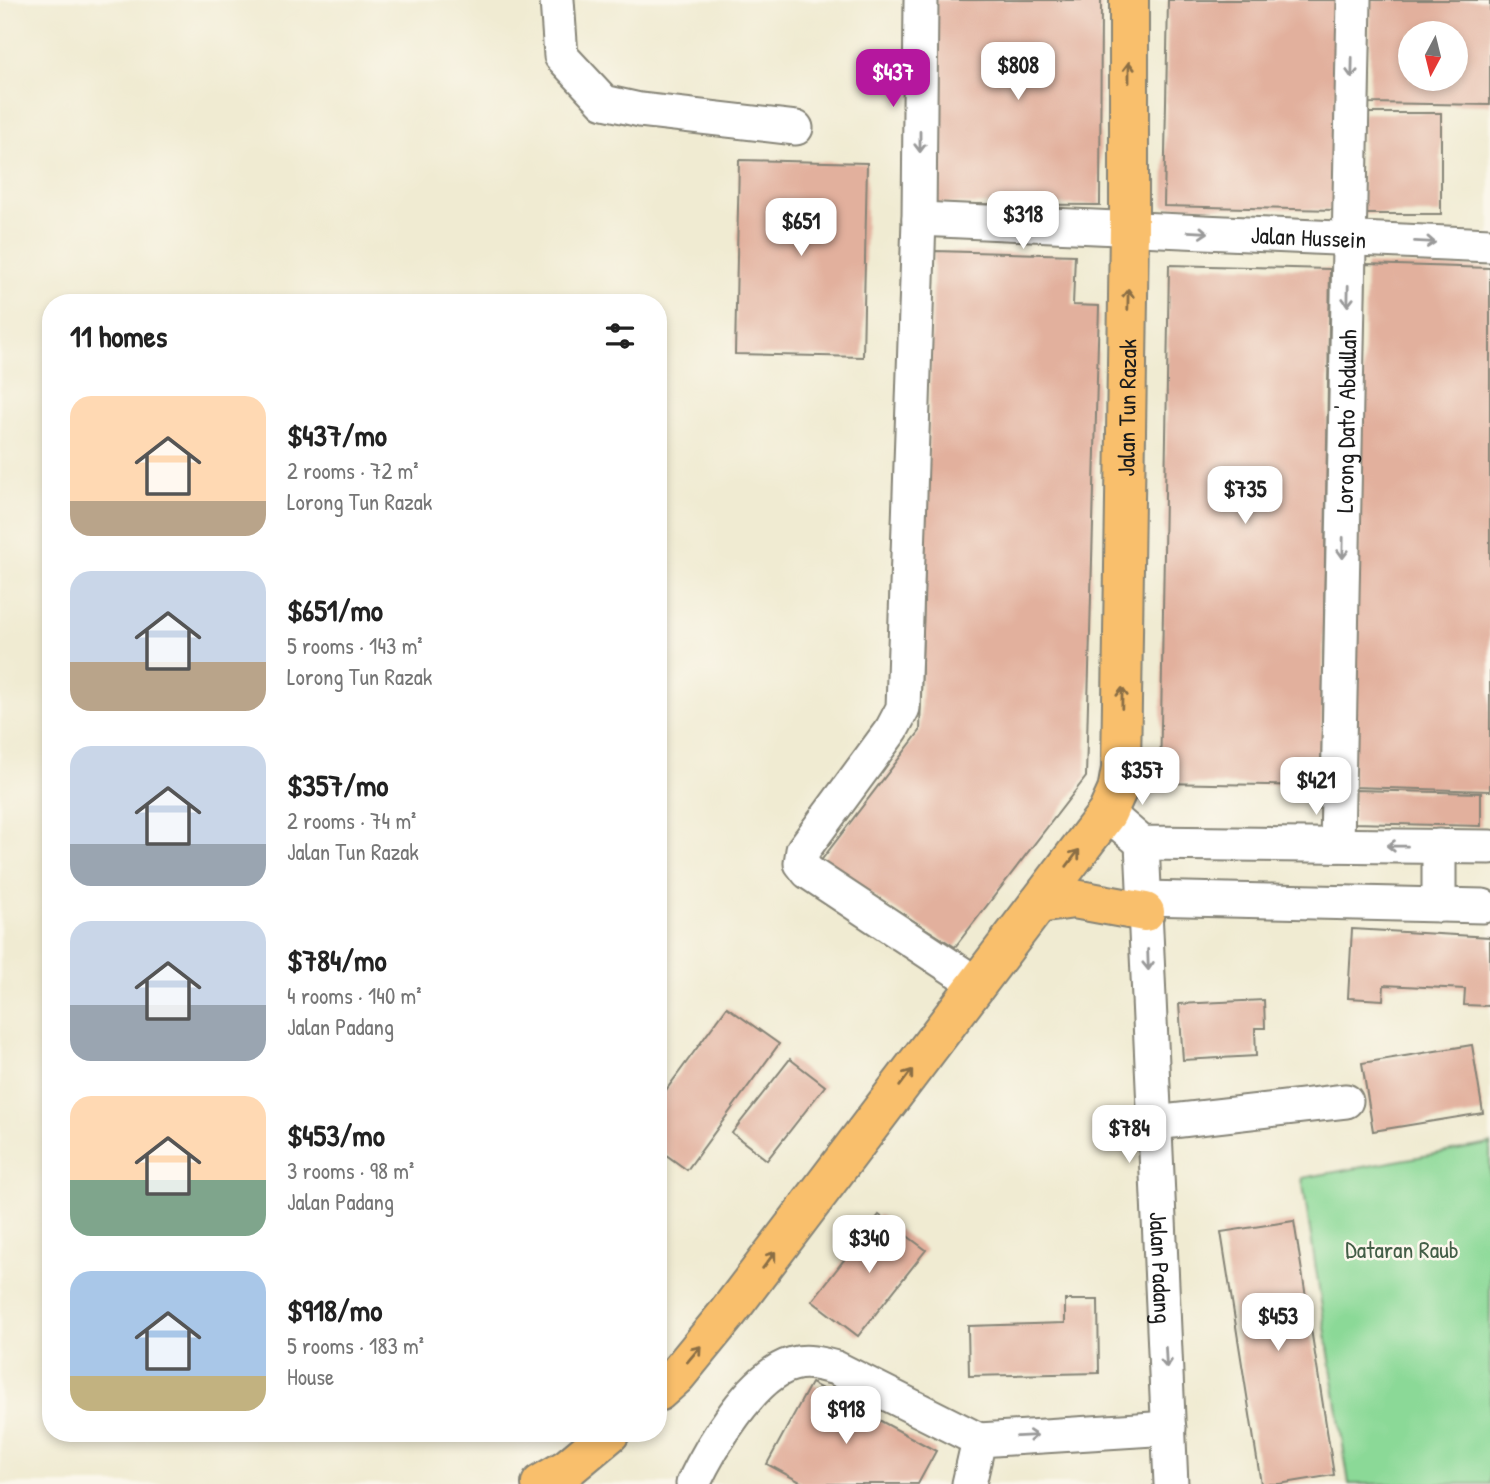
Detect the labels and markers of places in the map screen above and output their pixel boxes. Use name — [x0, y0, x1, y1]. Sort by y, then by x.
pin: $808 — [977, 42, 1059, 102]
pin: $437 — [852, 50, 934, 109]
pin: $318 — [982, 191, 1064, 251]
pin: $651 — [760, 198, 842, 258]
pin: $735 — [1204, 466, 1286, 526]
pin: $357 — [1101, 748, 1183, 807]
pin: $421 — [1275, 758, 1357, 817]
pin: $784 — [1088, 1106, 1170, 1165]
pin: $340 — [828, 1216, 910, 1275]
pin: $453 — [1237, 1294, 1319, 1353]
pin: $918 — [805, 1386, 887, 1446]

